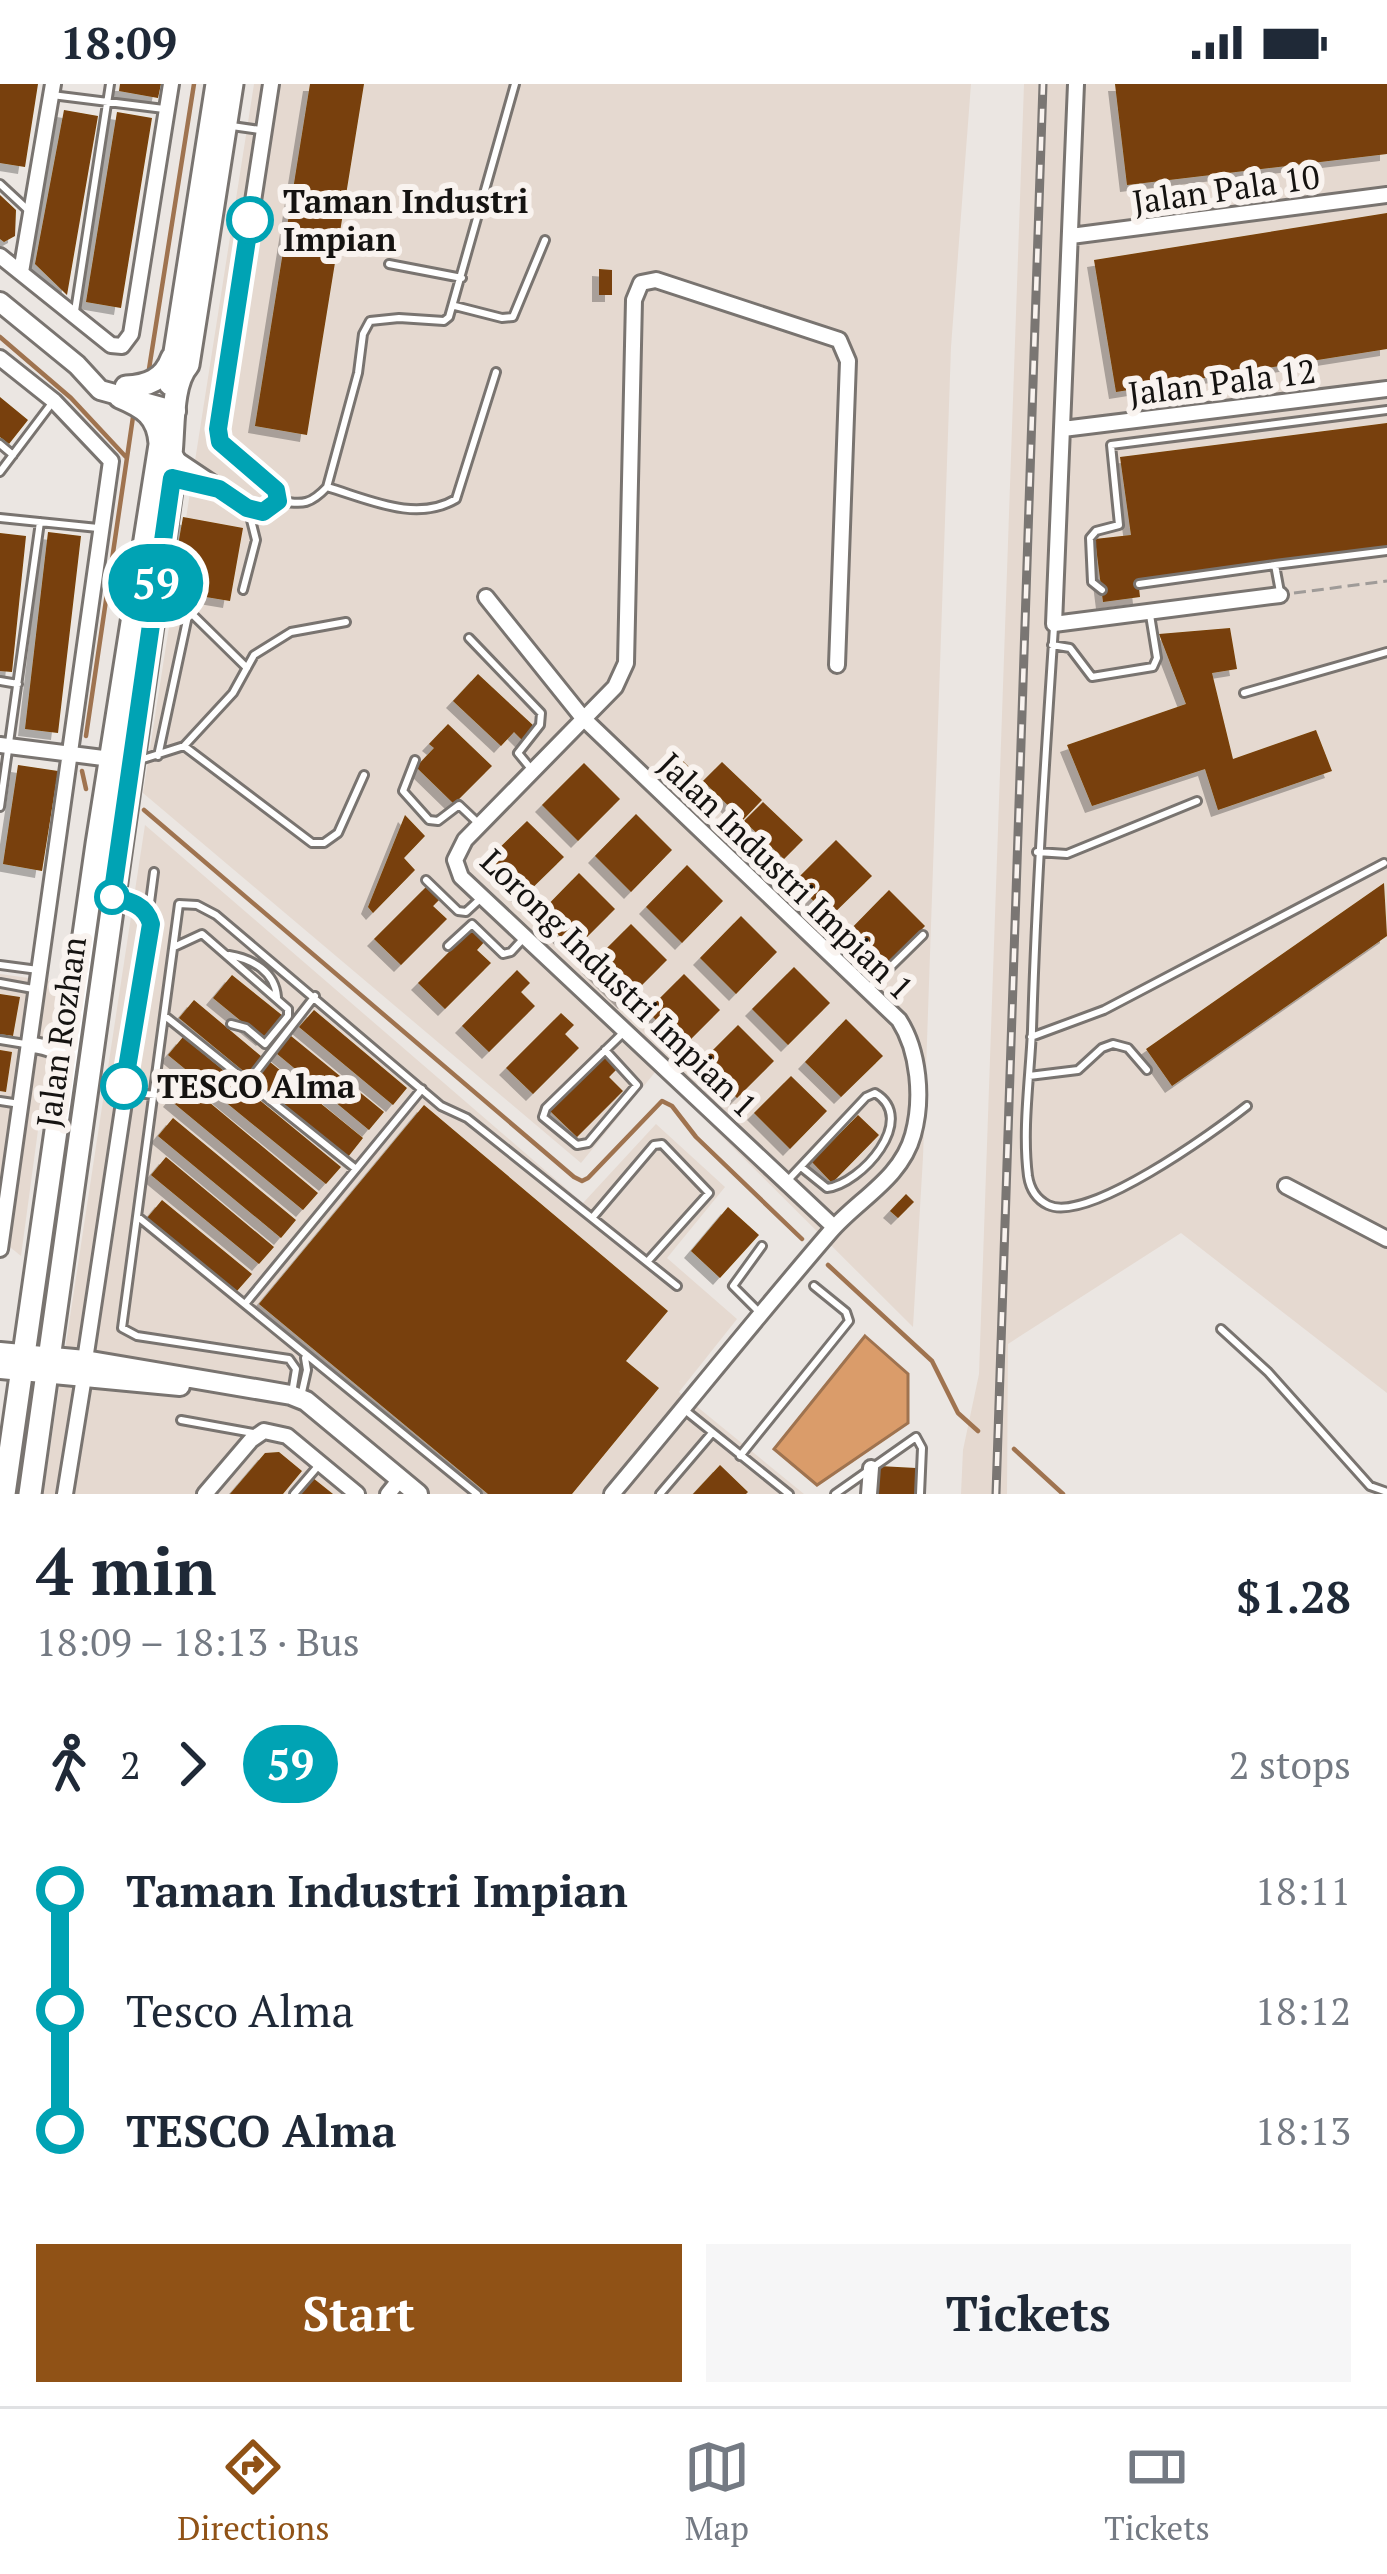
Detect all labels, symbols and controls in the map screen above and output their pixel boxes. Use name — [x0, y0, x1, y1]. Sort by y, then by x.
text: 18:09 — [60, 12, 177, 72]
street label: Jalan Pala 10 — [1130, 154, 1322, 223]
place label: Taman Industri Impian — [283, 179, 529, 260]
marker: Taman Industri Impian — [228, 198, 272, 242]
street label: Jalan Pala 12 — [1126, 349, 1318, 414]
line badge: 59 — [102, 544, 210, 622]
text: 59 — [132, 555, 180, 611]
street label: Jalan Industri Impian 1 — [650, 743, 923, 1009]
street label: Lorong Industri Impian 1 — [472, 839, 767, 1126]
unlabelled marker — [96, 881, 128, 913]
street label: Jalan Rozhan — [26, 933, 95, 1130]
marker: TESCO Alma — [102, 1064, 146, 1108]
place label: TESCO Alma — [157, 1064, 355, 1107]
text: 4 min — [36, 1526, 217, 1614]
text: $1.28 — [1236, 1566, 1351, 1626]
text: 18:09 – 18:13 · Bus — [36, 1615, 360, 1667]
icon: walk — [36, 1731, 102, 1797]
icon: forward — [159, 1731, 225, 1797]
text: 59 — [267, 1736, 314, 1792]
text: 2 — [120, 1738, 141, 1790]
text: 2 stops — [1229, 1738, 1351, 1790]
text: Taman Industri Impian — [126, 1860, 628, 1920]
text: 18:11 — [1255, 1864, 1351, 1916]
text: Tesco Alma — [126, 1980, 354, 2040]
text: 18:12 — [1255, 1984, 1351, 2036]
text: TESCO Alma — [126, 2100, 397, 2160]
text: 18:13 — [1255, 2104, 1351, 2156]
button: Start — [36, 2244, 682, 2382]
button: Tickets — [706, 2244, 1351, 2382]
tab: Directions — [177, 2434, 329, 2549]
tab: Map — [684, 2434, 750, 2549]
tab: Tickets — [1104, 2434, 1210, 2549]

